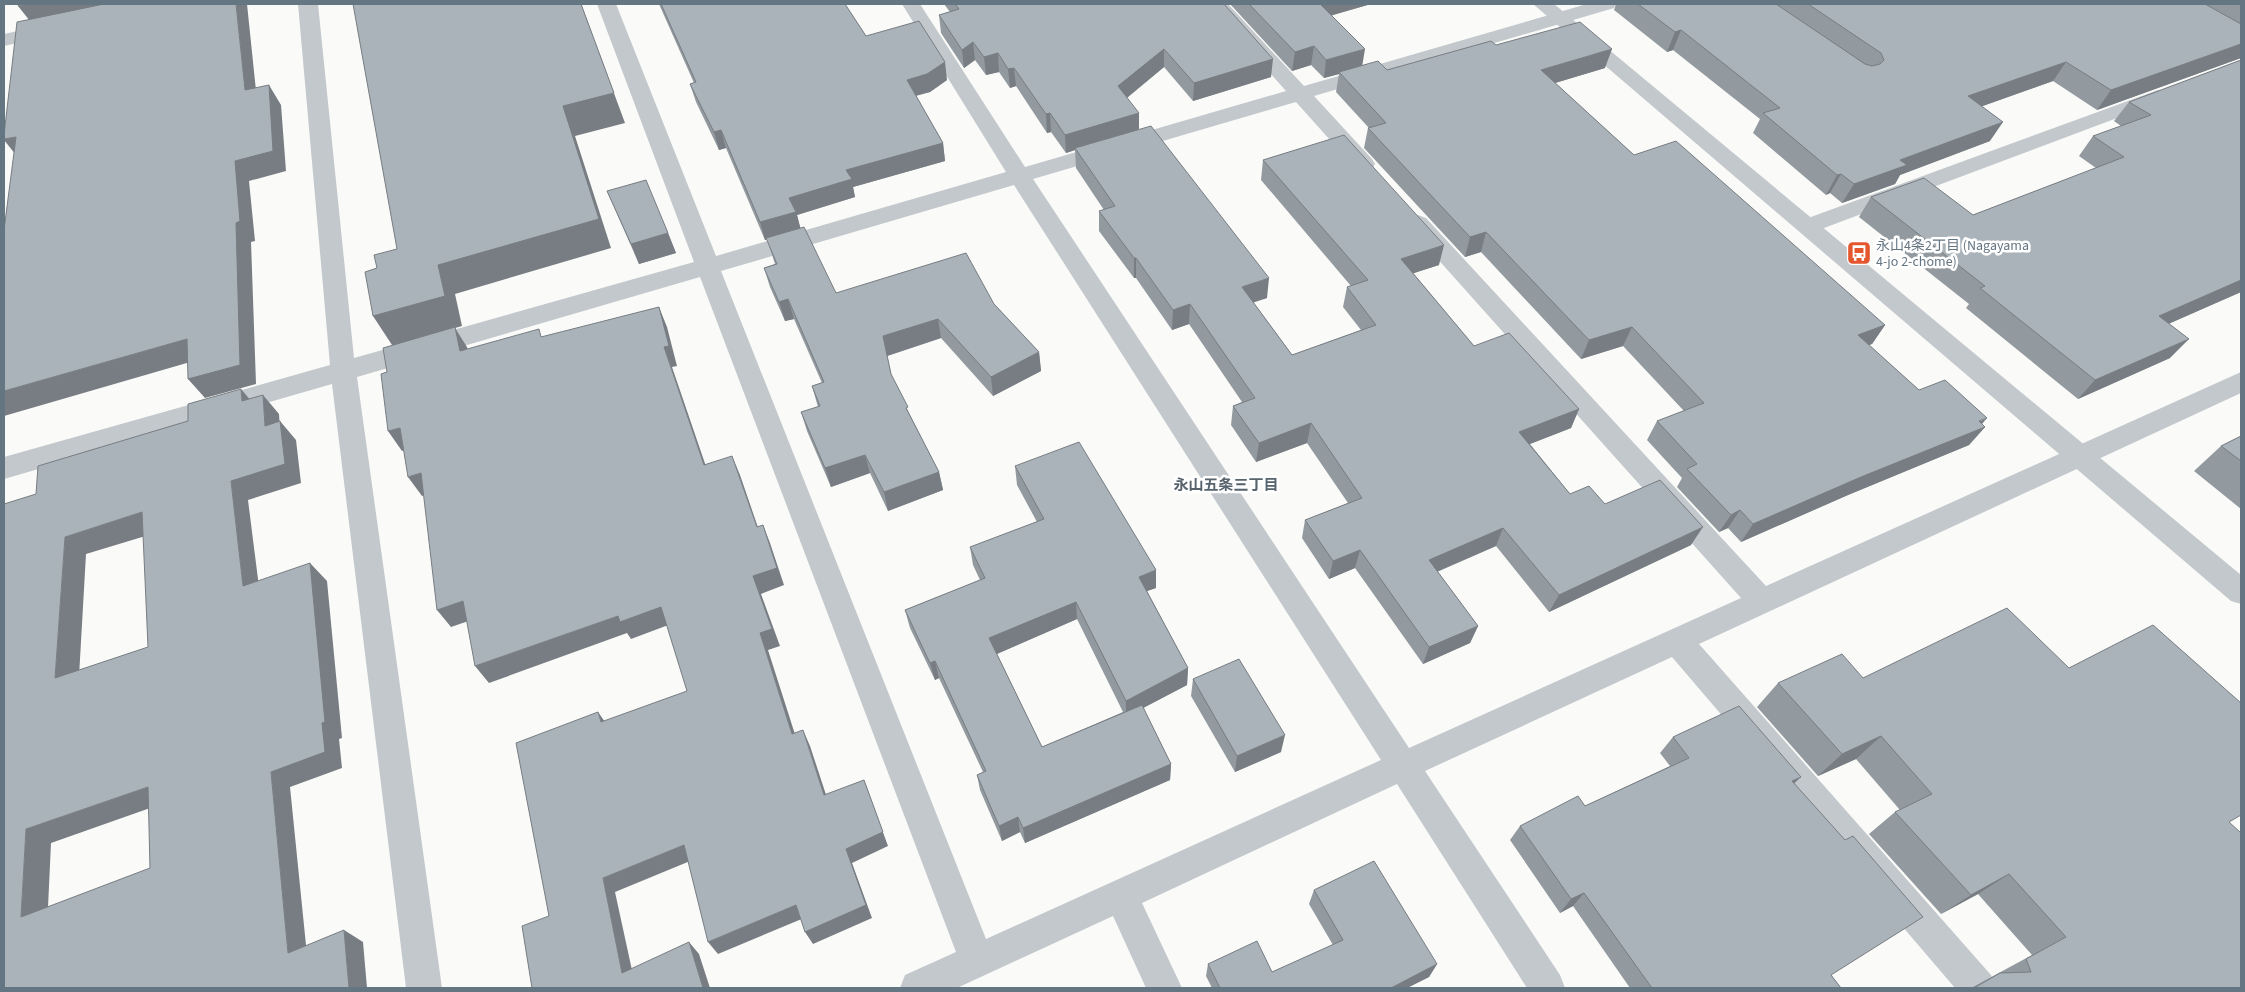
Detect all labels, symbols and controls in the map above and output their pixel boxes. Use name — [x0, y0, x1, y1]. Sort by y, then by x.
place label: 永山4条2丁目 (Nagayama 4-jo 2-chome) — [1876, 236, 2029, 272]
bus stop icon: 永山4条2丁目 (Nagayama 4-jo 2-chome) — [1846, 240, 1872, 266]
district label: 永山五条三丁目 — [1173, 475, 1279, 496]

